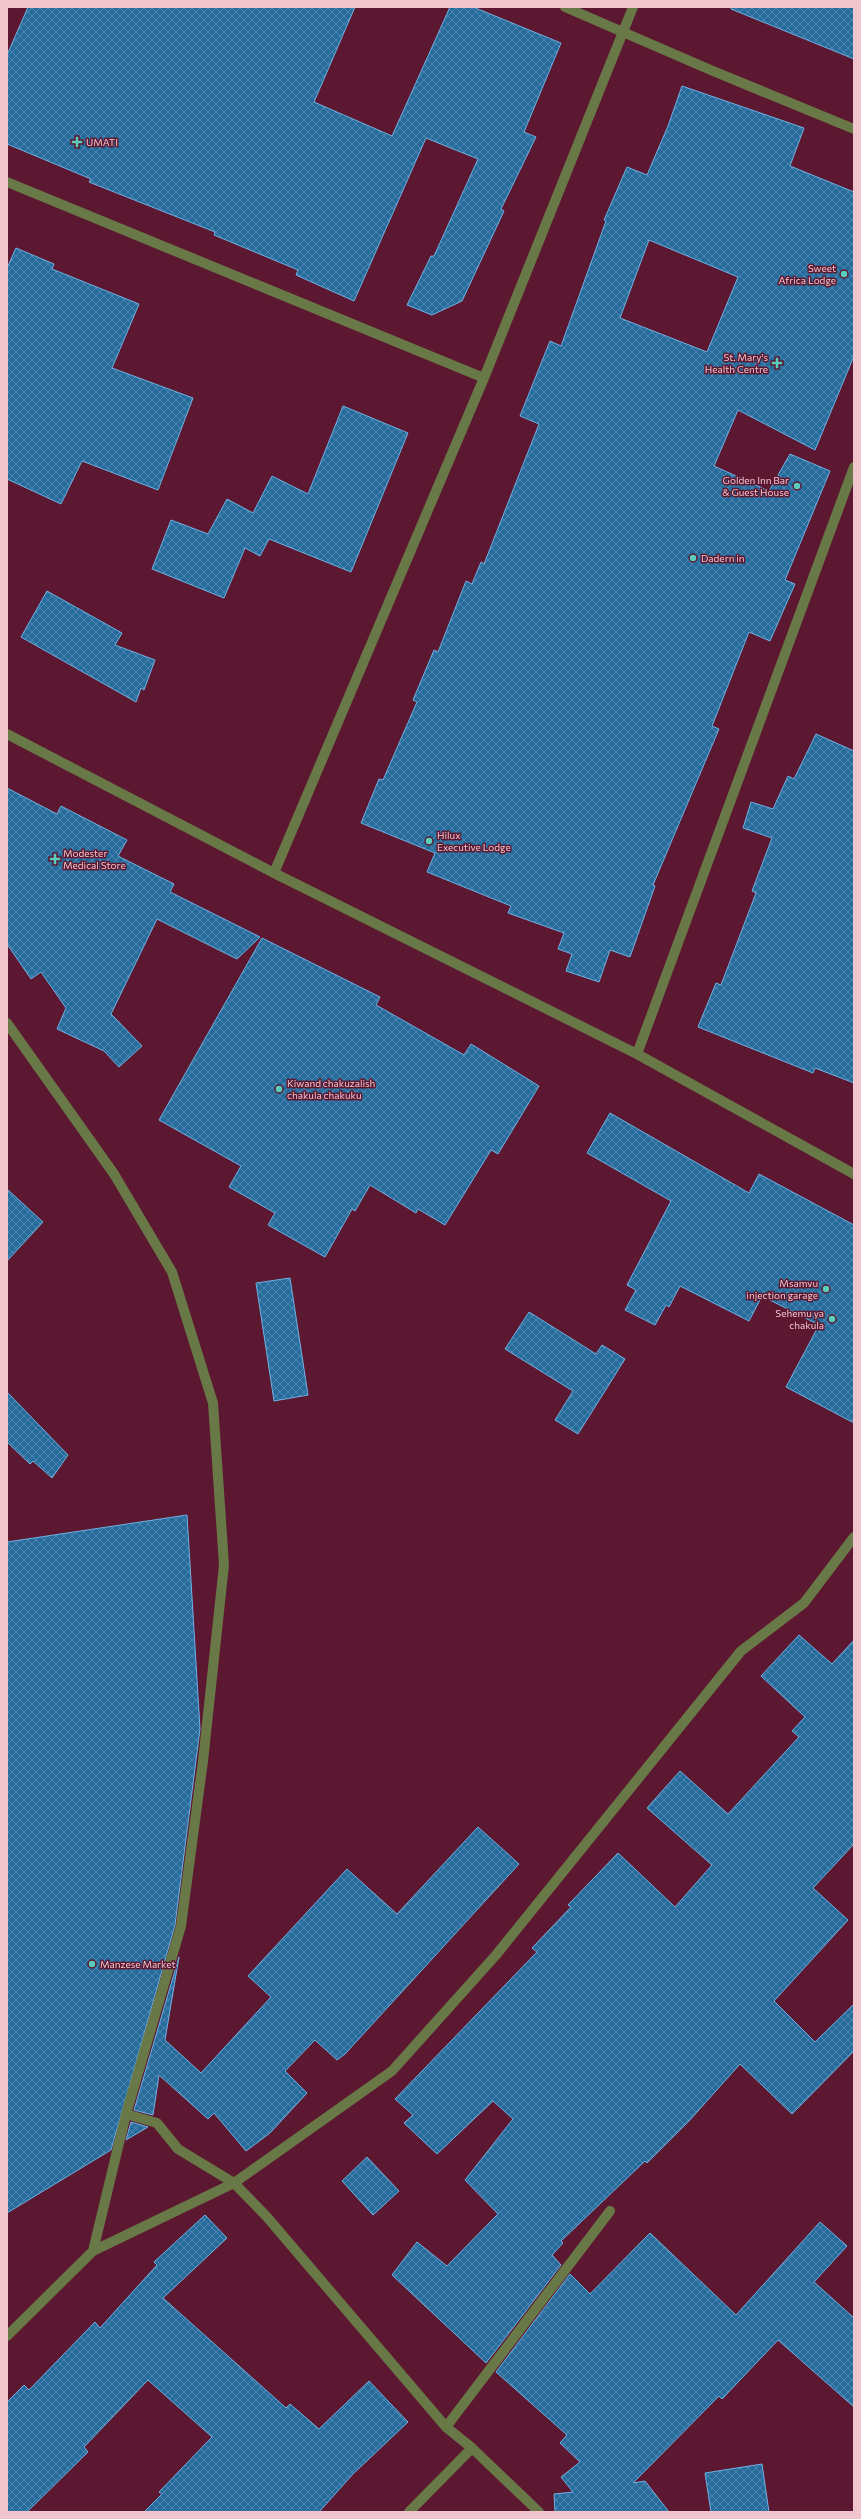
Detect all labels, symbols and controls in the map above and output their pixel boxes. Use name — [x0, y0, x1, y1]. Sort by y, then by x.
marker: UMATI — [71, 136, 83, 148]
place label: UMATI — [86, 136, 118, 148]
place label: Sweet Africa Lodge — [779, 262, 836, 286]
marker: Sweet Africa Lodge — [839, 269, 849, 279]
place label: St. Mary's Health Centre — [705, 351, 768, 375]
marker: St. Mary's Health Centre — [771, 357, 783, 369]
place label: Golden Inn Bar & Guest House — [722, 474, 789, 498]
marker: Golden Inn Bar & Guest House — [792, 481, 802, 491]
place label: Dadern in — [701, 552, 745, 564]
marker: Dadern in — [688, 553, 698, 563]
place label: Hilux Executive Lodge — [437, 829, 511, 853]
marker: Hilux Executive Lodge — [424, 836, 434, 846]
place label: Modester Medical Store — [63, 847, 126, 871]
marker: Modester Medical Store — [50, 854, 60, 864]
place label: Kiwand chakuzalish chakula chakuku — [287, 1077, 375, 1101]
marker: Kiwand chakuzalish chakula chakuku — [274, 1084, 284, 1094]
place label: Msamvu injection garage — [746, 1277, 818, 1301]
marker: Msamvu injection garage — [821, 1284, 831, 1294]
place label: Sehemu ya chakula — [775, 1307, 824, 1331]
marker: Sehemu ya chakula — [827, 1314, 837, 1324]
place label: Manzese Market — [100, 1958, 176, 1970]
marker: Manzese Market — [87, 1959, 97, 1969]

